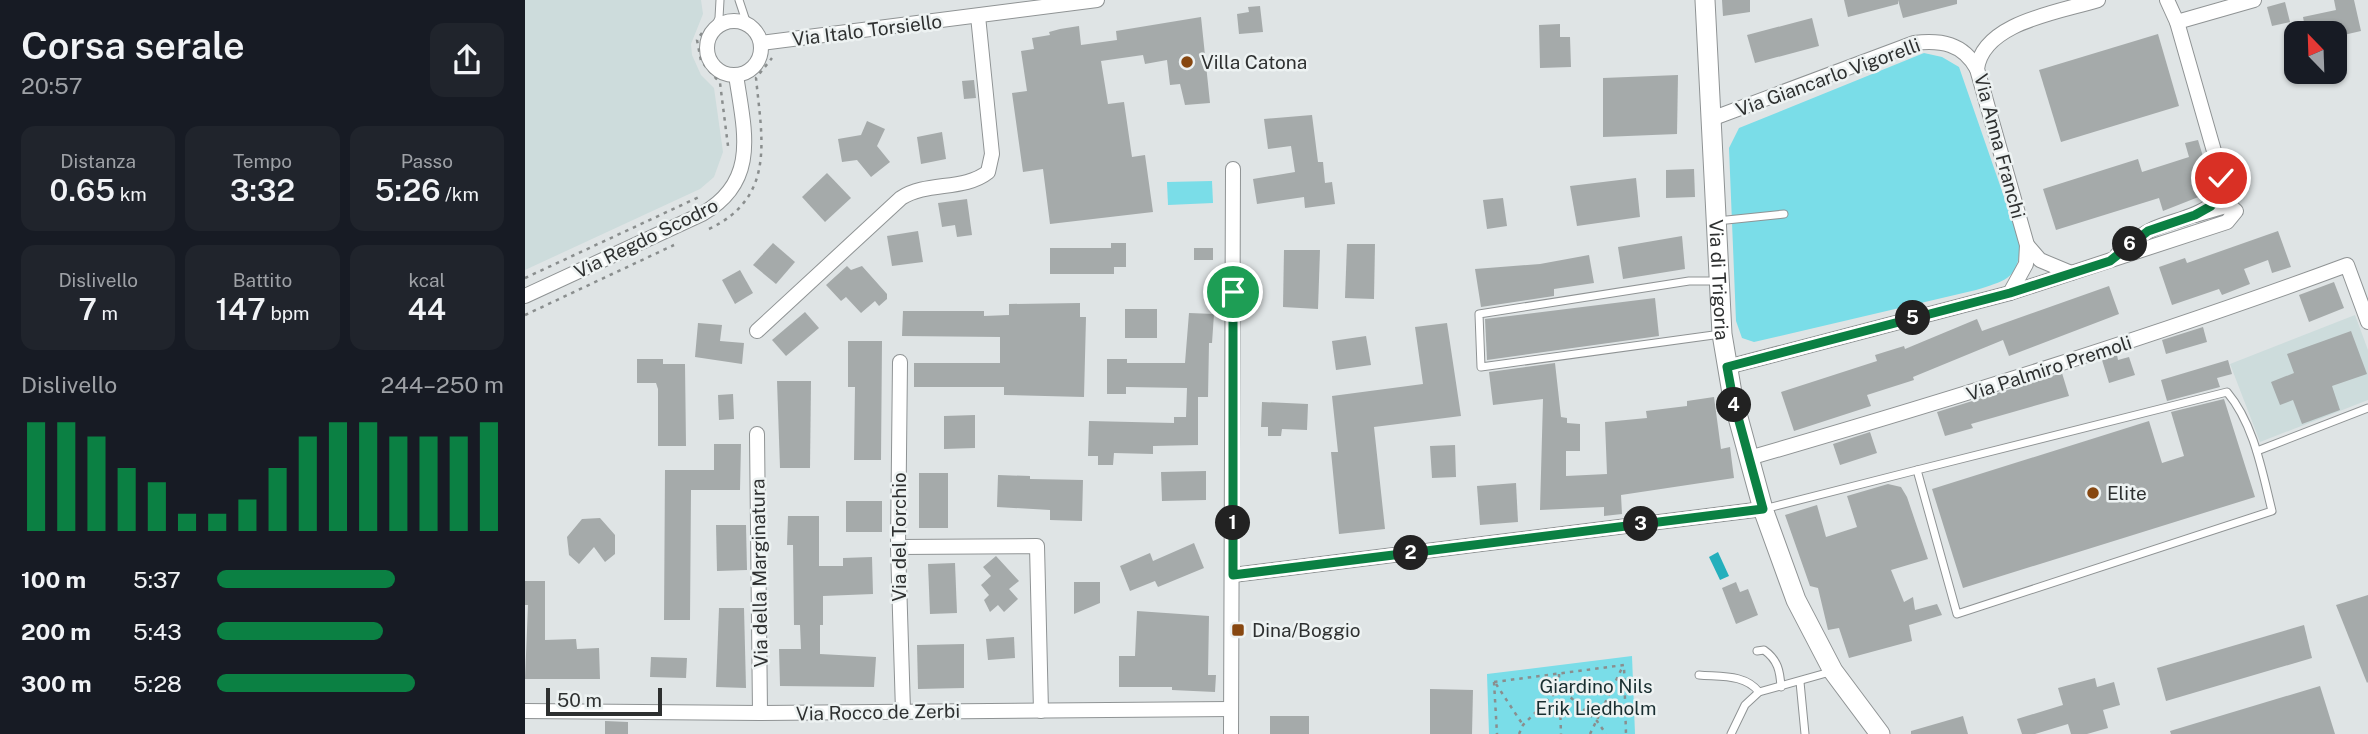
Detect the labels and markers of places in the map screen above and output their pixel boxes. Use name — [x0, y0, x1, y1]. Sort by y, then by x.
place label: Villa Catona — [1201, 51, 1307, 73]
marker: Villa Catona — [1179, 54, 1195, 70]
pin — [2191, 148, 2251, 208]
pin: 6 — [2113, 226, 2147, 262]
pin — [1203, 262, 1263, 322]
pin: 5 — [1895, 300, 1931, 336]
pin: 4 — [1717, 388, 1751, 422]
place label: Elite — [2107, 482, 2147, 504]
marker: Elite — [2085, 485, 2101, 501]
pin: 1 — [1215, 505, 1251, 540]
pin: 3 — [1623, 506, 1659, 542]
pin: 2 — [1393, 536, 1428, 570]
place label: Dina/Boggio — [1252, 619, 1360, 641]
marker: Dina/Boggio — [1230, 622, 1246, 638]

